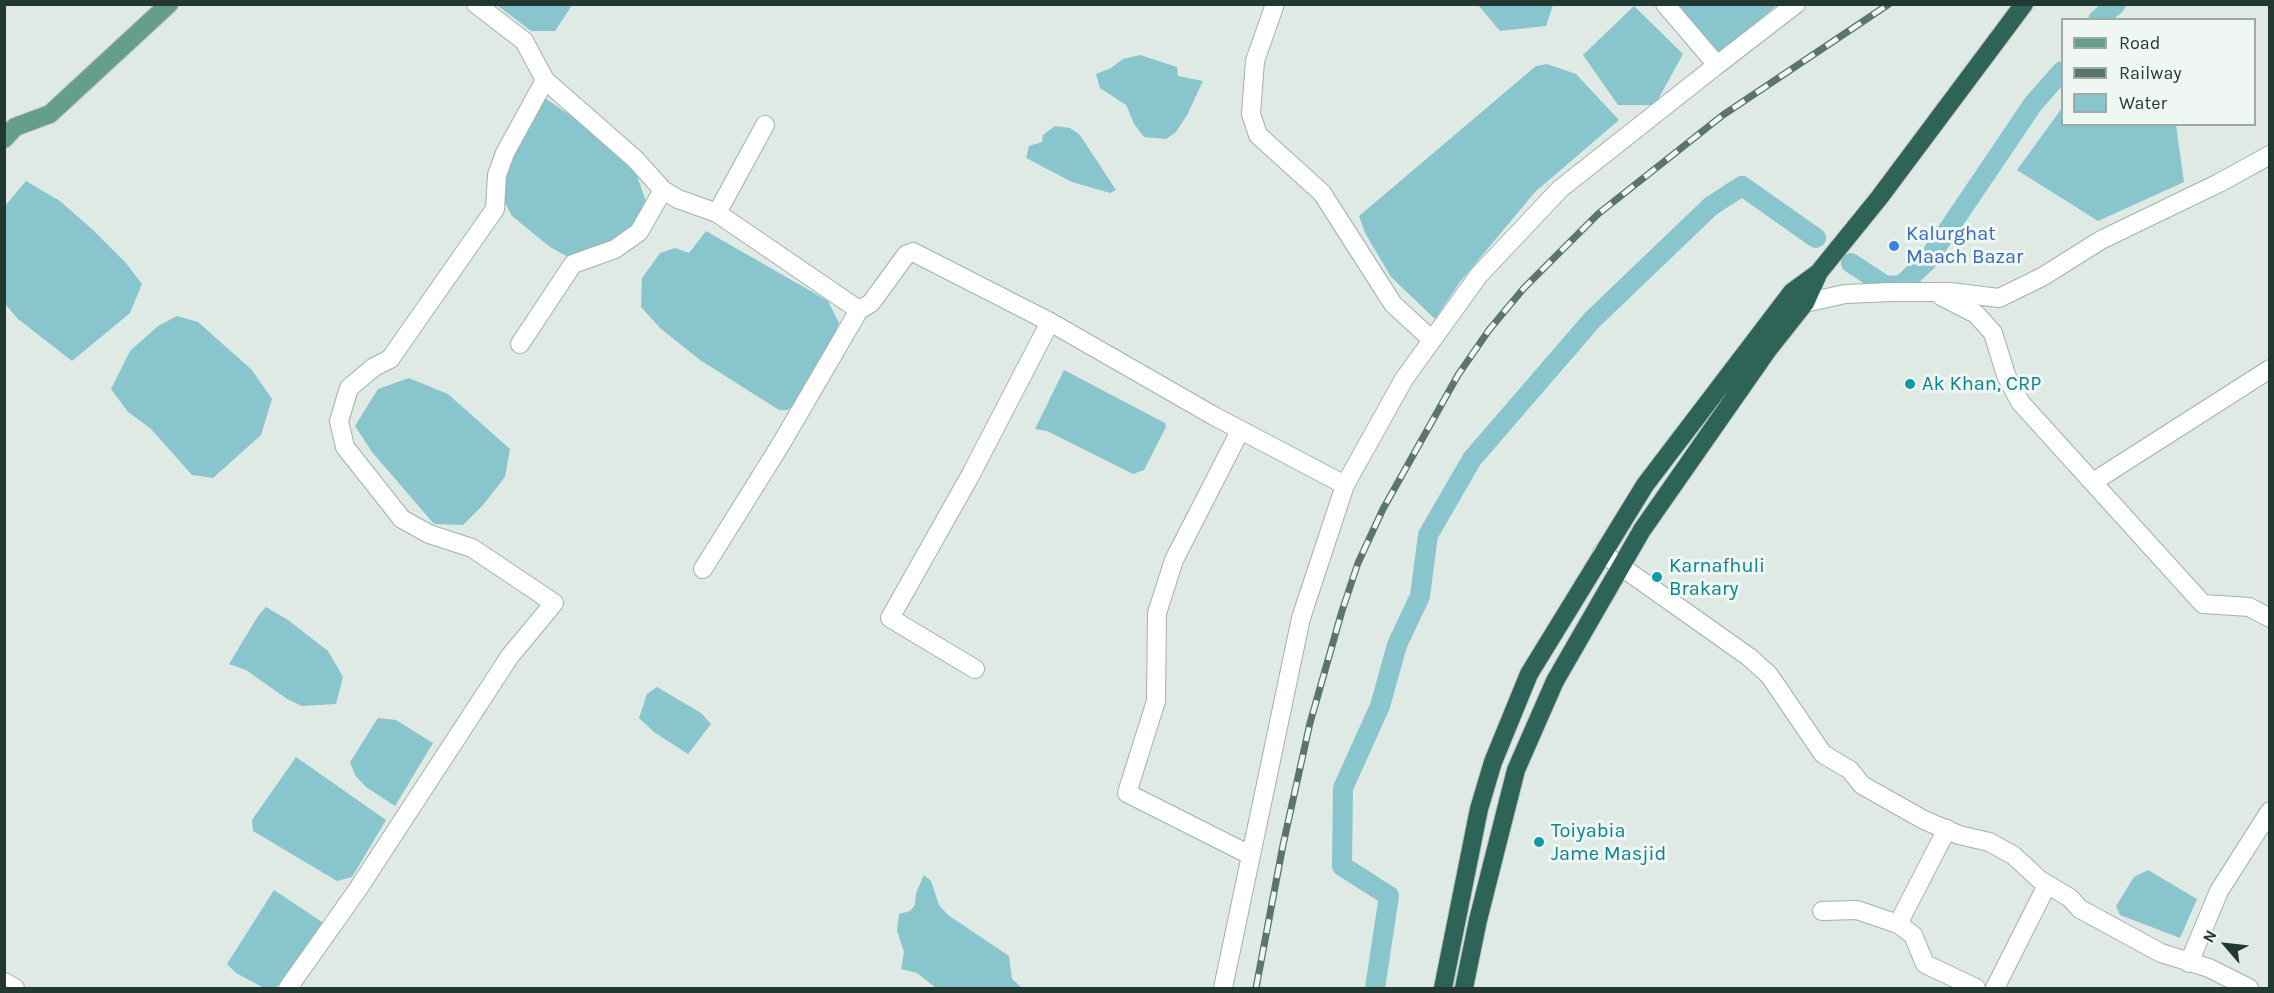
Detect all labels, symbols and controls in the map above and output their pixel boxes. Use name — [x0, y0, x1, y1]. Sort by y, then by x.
legend — [2061, 18, 2256, 126]
text: Road — [2119, 32, 2160, 54]
text: Railway — [2119, 62, 2182, 84]
text: Water — [2119, 92, 2167, 114]
place label: Kalurghat Maach Bazar — [1906, 222, 2023, 269]
marker: Kalurghat Maach Bazar — [1887, 239, 1901, 253]
place label: Ak Khan, CRP — [1922, 372, 2041, 396]
marker: Ak Khan, CRP — [1903, 377, 1917, 391]
place label: Karnafhuli Brakary — [1669, 554, 1765, 601]
marker: Karnafhuli Brakary — [1650, 570, 1664, 584]
place label: Toiyabia Jame Masjid — [1551, 819, 1666, 866]
marker: Toiyabia Jame Masjid — [1532, 835, 1546, 849]
north arrow — [2196, 915, 2256, 975]
text: N — [2199, 927, 2221, 946]

